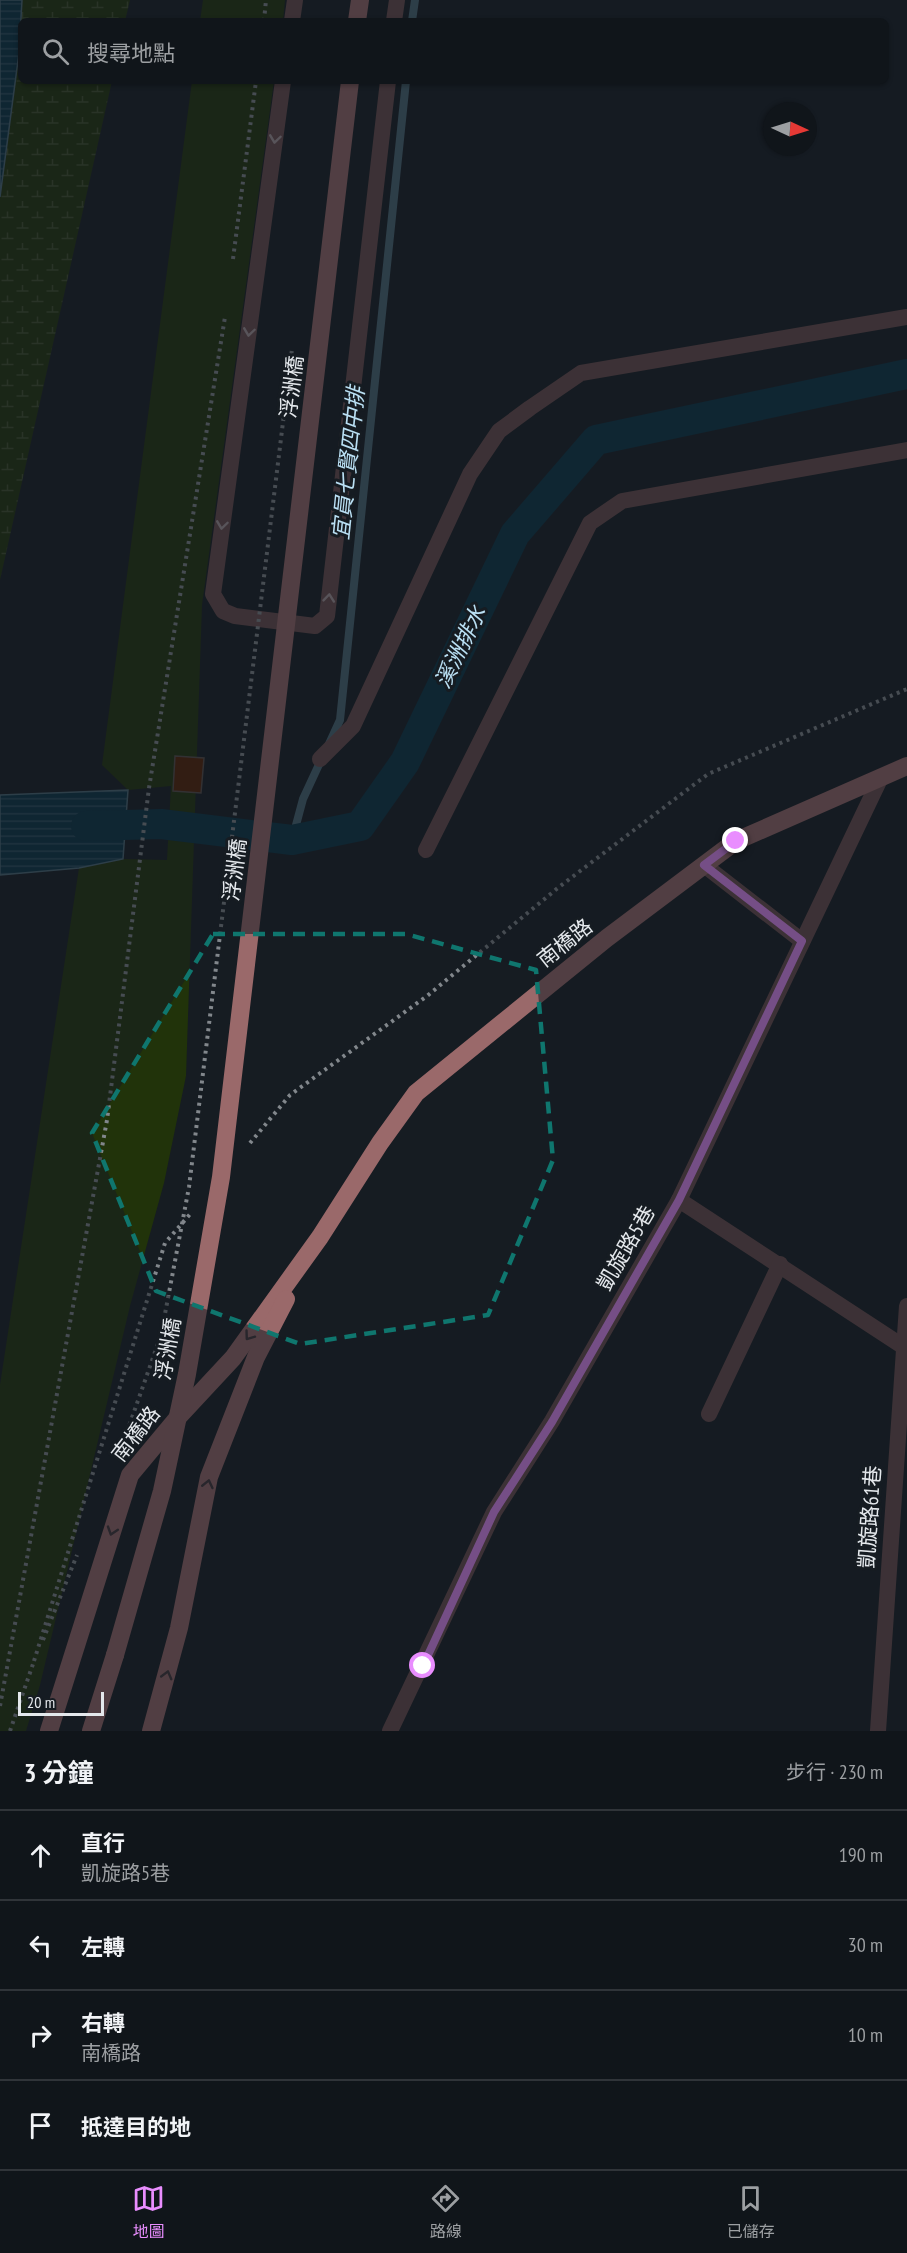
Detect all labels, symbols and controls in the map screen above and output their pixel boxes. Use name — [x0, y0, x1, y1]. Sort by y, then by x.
search box — [18, 18, 889, 84]
icon: search — [39, 35, 72, 68]
text: 搜尋地點 — [87, 39, 175, 67]
north arrow — [763, 102, 817, 156]
one-way arrow — [270, 134, 282, 144]
one-way arrow — [243, 328, 255, 337]
street label: 浮洲橋 — [274, 354, 309, 420]
water label: 宜員七賢四中排 — [326, 382, 370, 541]
one-way arrow — [217, 521, 229, 530]
one-way arrow — [322, 594, 334, 603]
water label: 溪洲排水 — [428, 600, 492, 693]
route end — [722, 827, 748, 853]
street label: 浮洲橋 — [217, 837, 252, 903]
street label: 南橋路 — [532, 913, 598, 973]
street label: 凱旋路5巷 — [591, 1201, 661, 1295]
street label: 浮洲橋 — [149, 1316, 186, 1382]
one-way arrow — [245, 1329, 256, 1340]
street label: 南橋路 — [106, 1401, 166, 1467]
street label: 凱旋路61巷 — [852, 1465, 887, 1569]
one-way arrow — [201, 1479, 214, 1489]
one-way arrow — [107, 1525, 120, 1536]
route start — [409, 1652, 435, 1678]
one-way arrow — [159, 1670, 172, 1680]
scale bar — [18, 1689, 104, 1716]
text: 20 m — [27, 1692, 55, 1712]
text: 3 分鐘 — [24, 1756, 94, 1789]
text: 步行 · 230 m — [786, 1759, 883, 1785]
text: 直行 — [81, 1829, 125, 1857]
icon: ahead — [24, 1839, 57, 1872]
text: 190 m — [839, 1842, 883, 1868]
text: 凱旋路5巷 — [81, 1860, 170, 1886]
icon: left — [24, 1929, 57, 1962]
text: 30 m — [848, 1932, 883, 1958]
text: 左轉 — [81, 1933, 125, 1961]
text: 右轉 — [81, 2009, 125, 2037]
icon: right — [24, 2019, 57, 2052]
text: 10 m — [848, 2022, 883, 2048]
text: 南橋路 — [81, 2040, 141, 2066]
icon: arrive — [24, 2109, 57, 2142]
text: 抵達目的地 — [81, 2113, 191, 2141]
tab: 地圖 — [132, 2182, 165, 2242]
tab: 路線 — [429, 2182, 462, 2242]
tab: 已儲存 — [727, 2182, 775, 2242]

